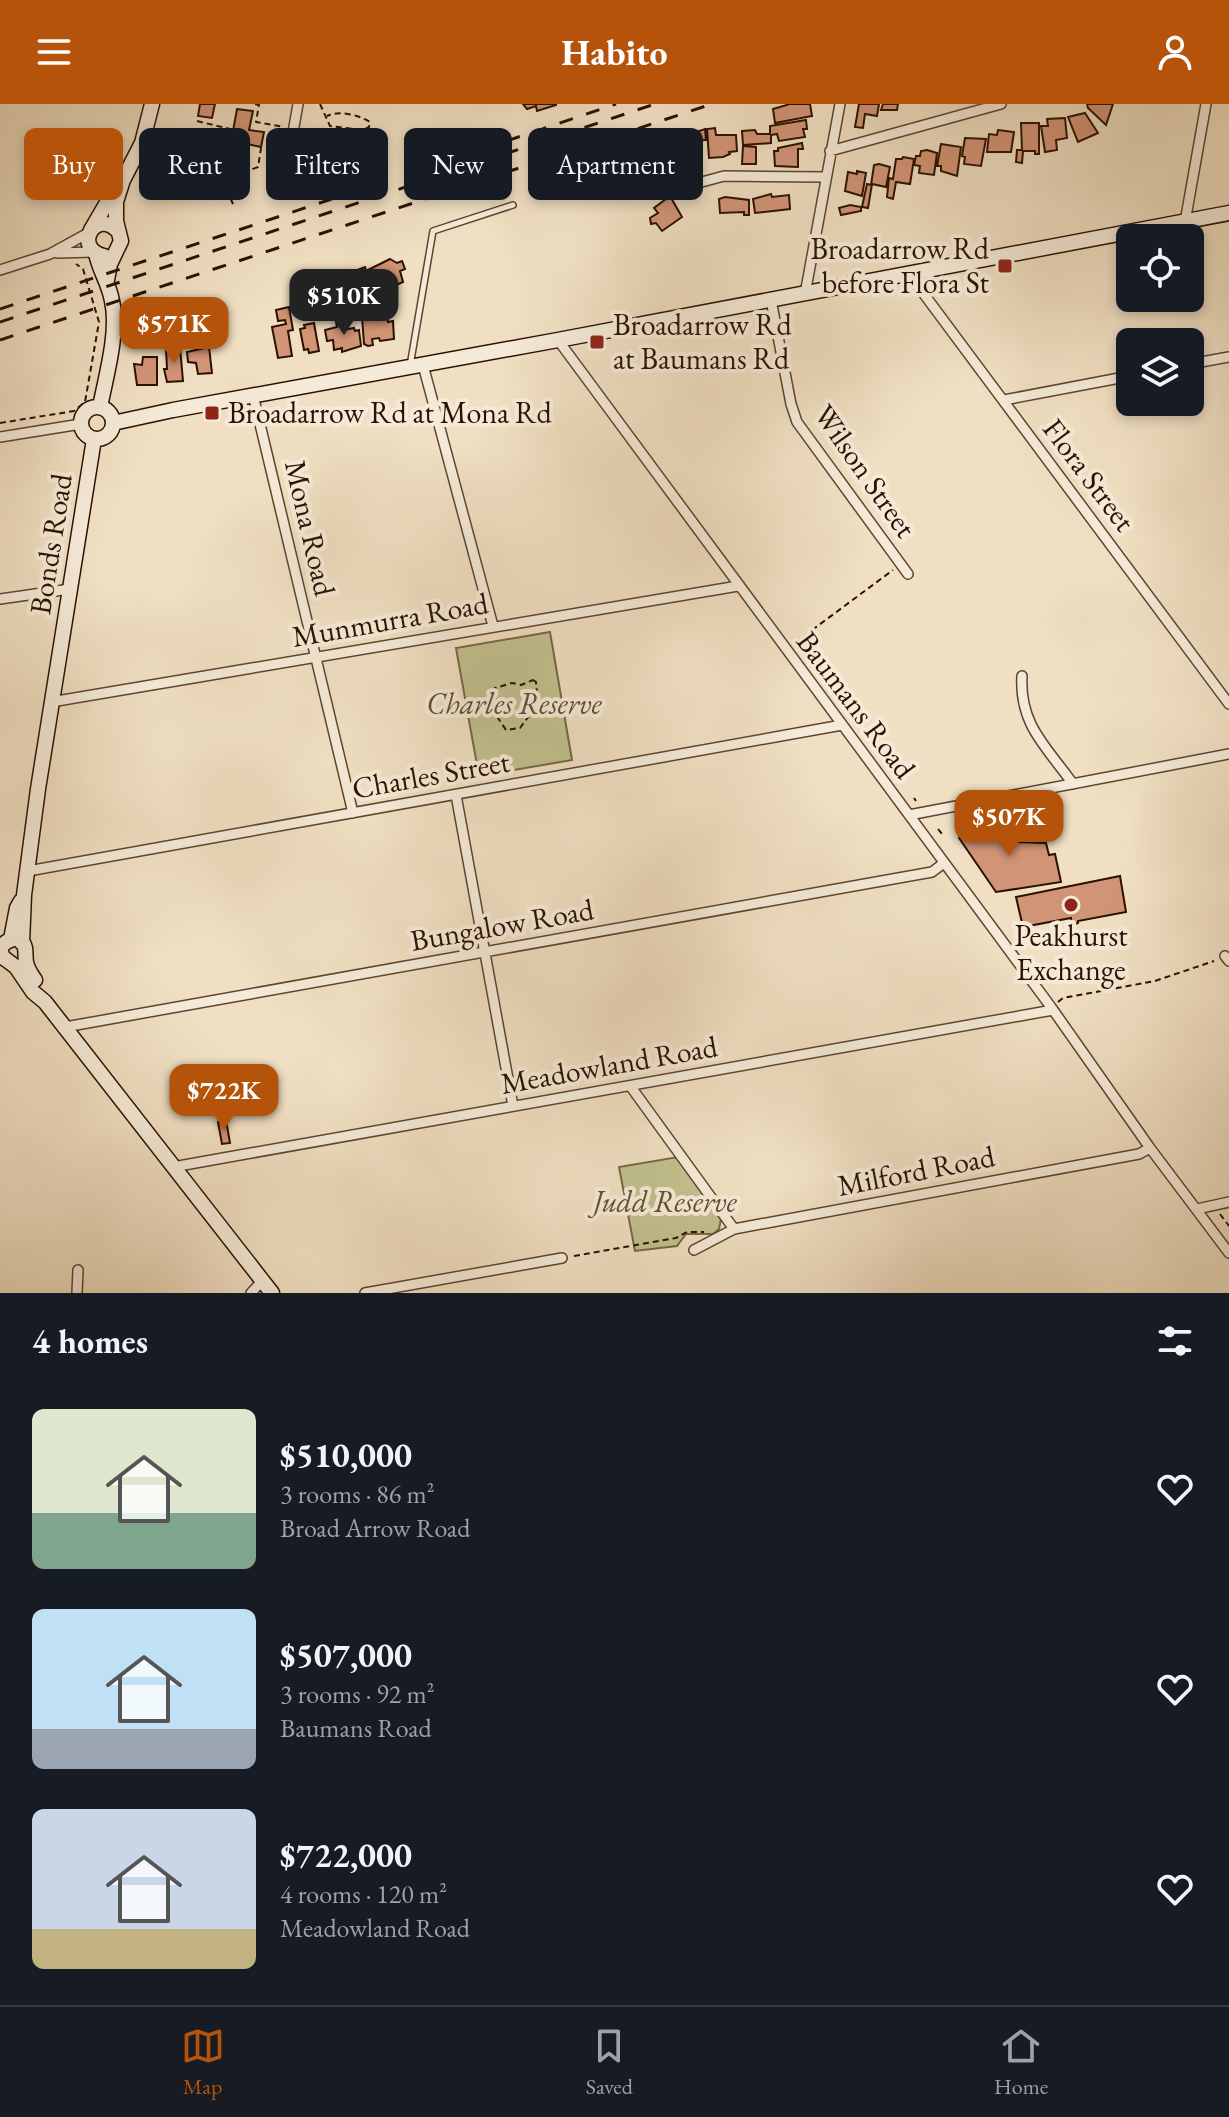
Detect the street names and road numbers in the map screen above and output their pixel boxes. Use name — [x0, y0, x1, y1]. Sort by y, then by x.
street label: Wilson Street — [805, 397, 926, 545]
street label: Flora Street — [1034, 411, 1145, 539]
street label: Mona Road — [276, 456, 345, 600]
street label: Bonds Road — [20, 470, 81, 617]
street label: Munmurra Road — [289, 583, 492, 656]
street label: Baumans Road — [788, 623, 925, 787]
street label: Charles Street — [349, 741, 513, 808]
street label: Bungalow Road — [407, 889, 597, 960]
street label: Meadowland Road — [498, 1026, 721, 1103]
street label: Milford Road — [834, 1136, 999, 1205]

